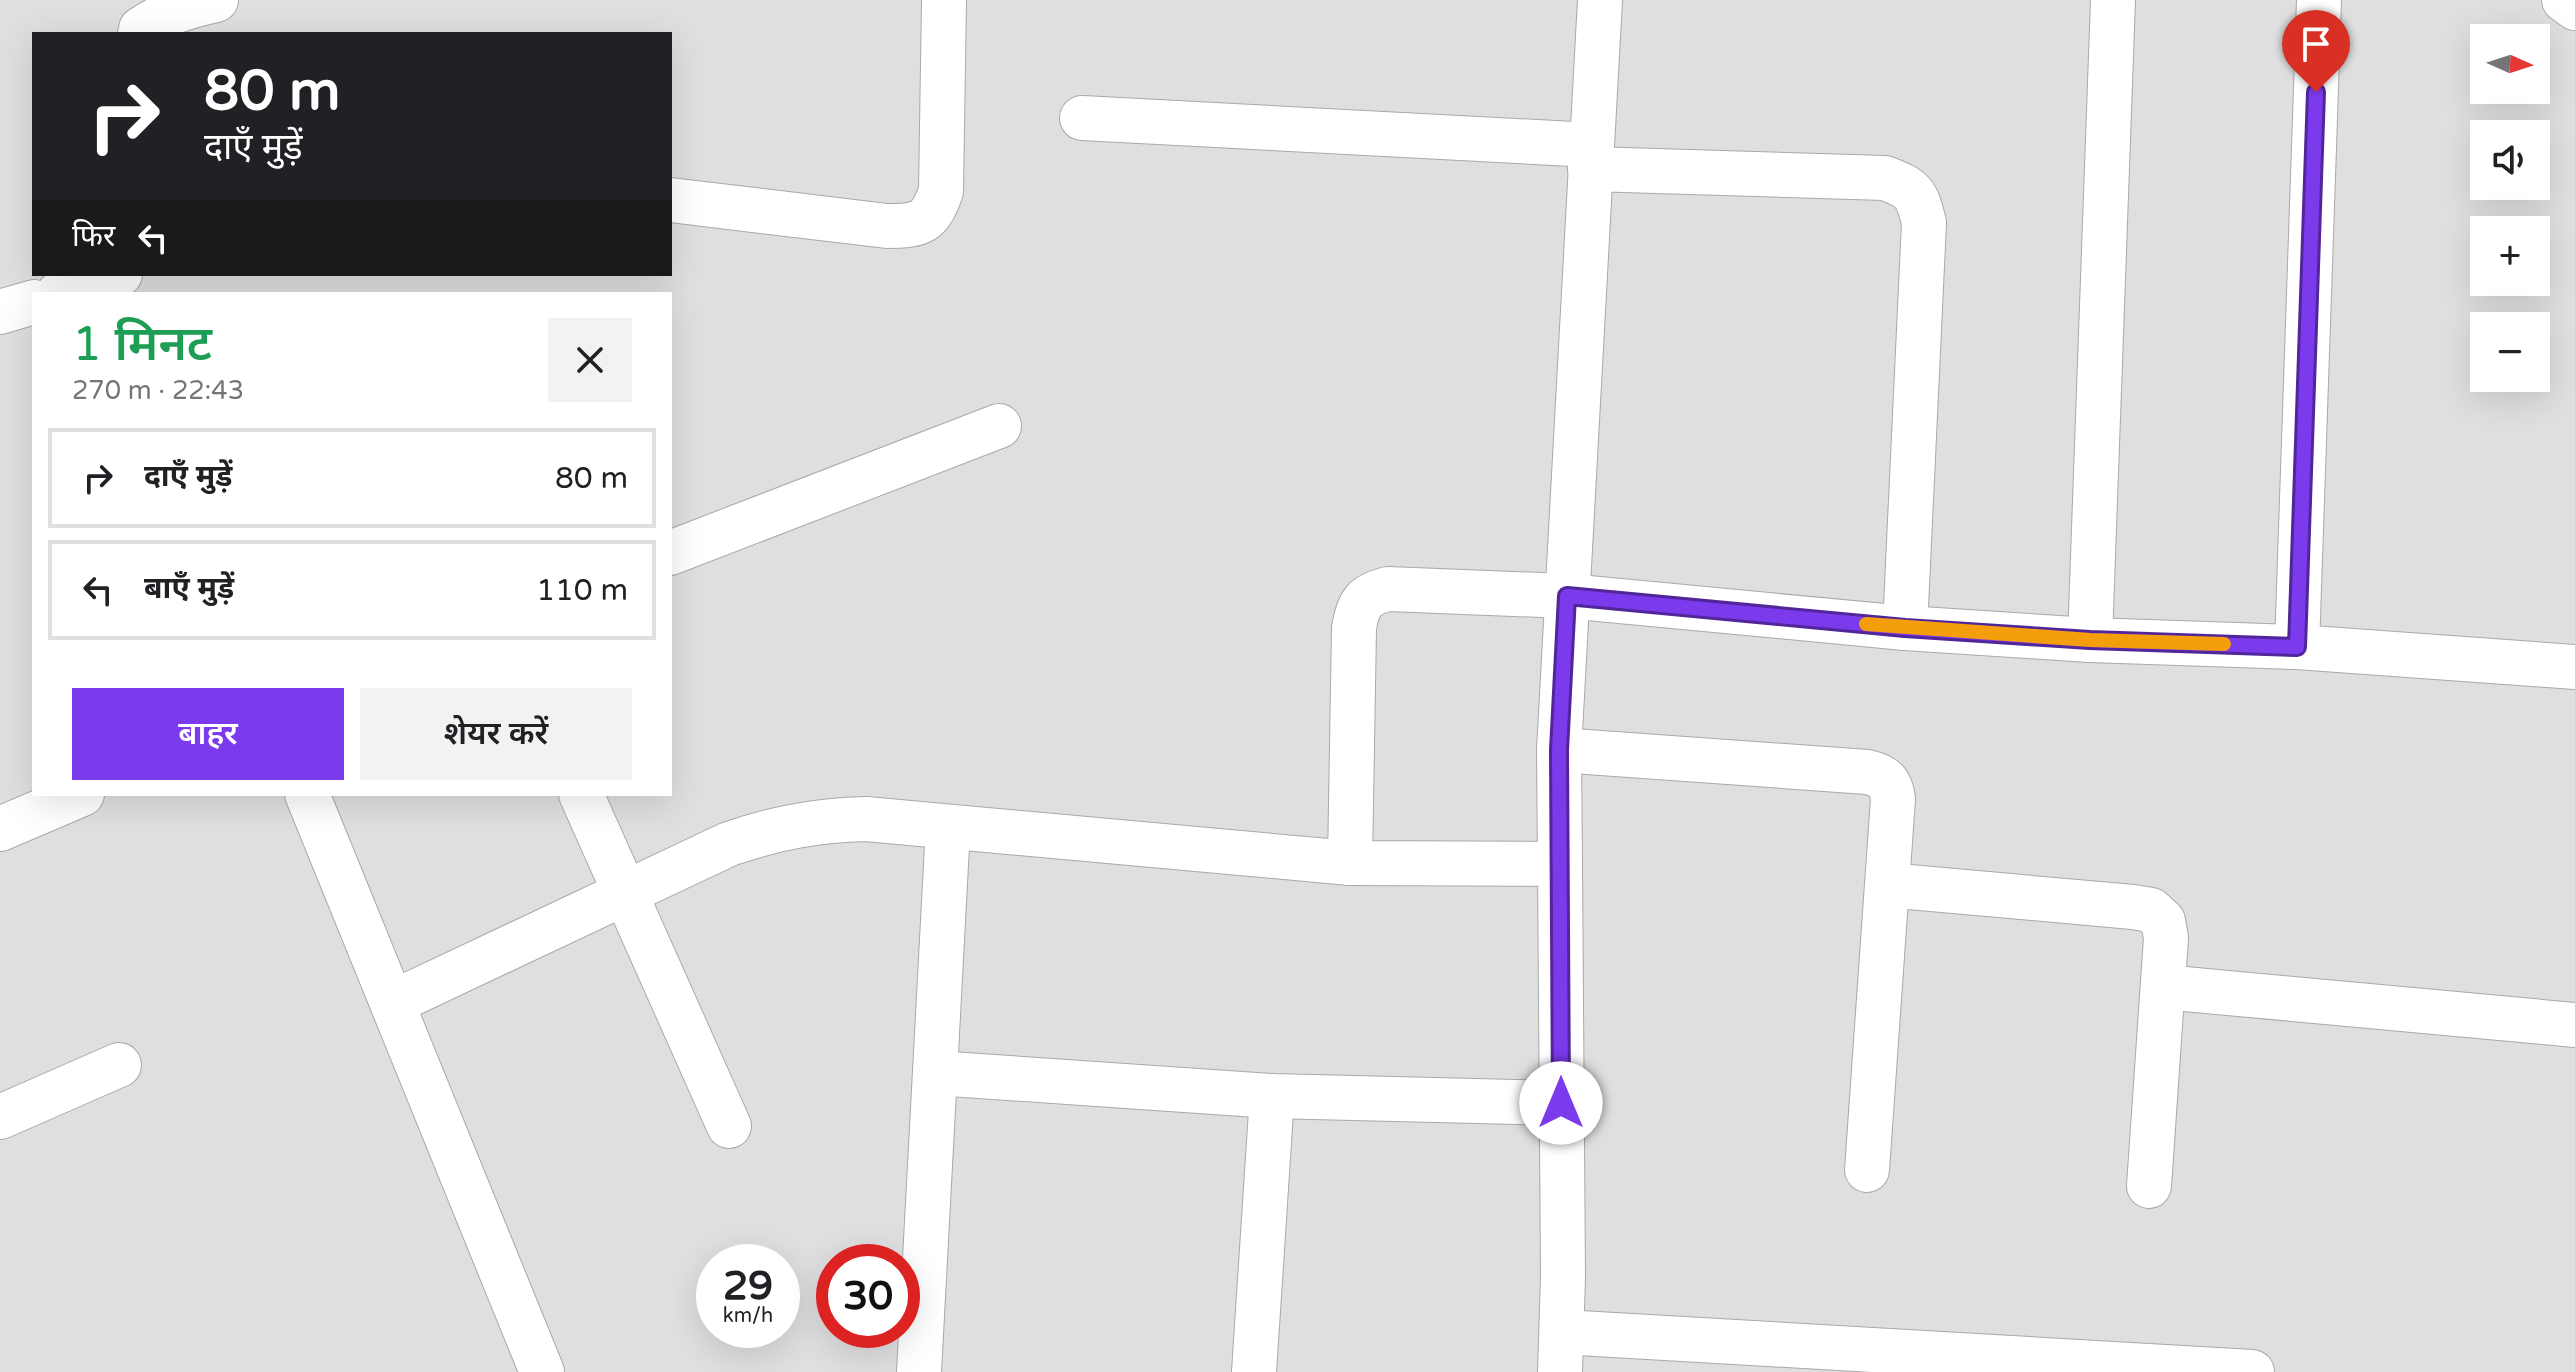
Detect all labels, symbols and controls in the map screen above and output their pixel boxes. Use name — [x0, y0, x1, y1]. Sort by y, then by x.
pin — [2282, 10, 2350, 92]
icon: arrive — [2294, 22, 2338, 66]
north arrow — [2470, 24, 2550, 104]
map controls — [2470, 24, 2550, 392]
text: 80 m — [204, 58, 340, 125]
icon: right — [72, 64, 176, 168]
button: sound — [2470, 120, 2550, 200]
text: दाएँ मुड़ें — [204, 126, 303, 169]
icon: left — [131, 216, 175, 260]
button: + — [2470, 216, 2550, 296]
text: फिर — [72, 218, 115, 255]
button: − — [2470, 312, 2550, 392]
text: 1 मिनट — [72, 316, 212, 374]
button: close — [548, 318, 632, 402]
text: 270 m · 22:43 — [72, 375, 244, 406]
icon: right — [76, 456, 120, 500]
text: दाएँ मुड़ें — [144, 458, 232, 495]
text: 80 m — [555, 460, 628, 497]
icon: left — [76, 568, 120, 612]
text: बाएँ मुड़ें — [144, 570, 234, 607]
text: 110 m — [536, 572, 628, 609]
button: बाहर — [72, 688, 344, 780]
button: शेयर करें — [360, 688, 632, 780]
position arrow — [1519, 1061, 1603, 1145]
speed limit sign: 30 — [816, 1244, 920, 1348]
text: 29 — [723, 1262, 773, 1310]
text: km/h — [723, 1304, 773, 1328]

